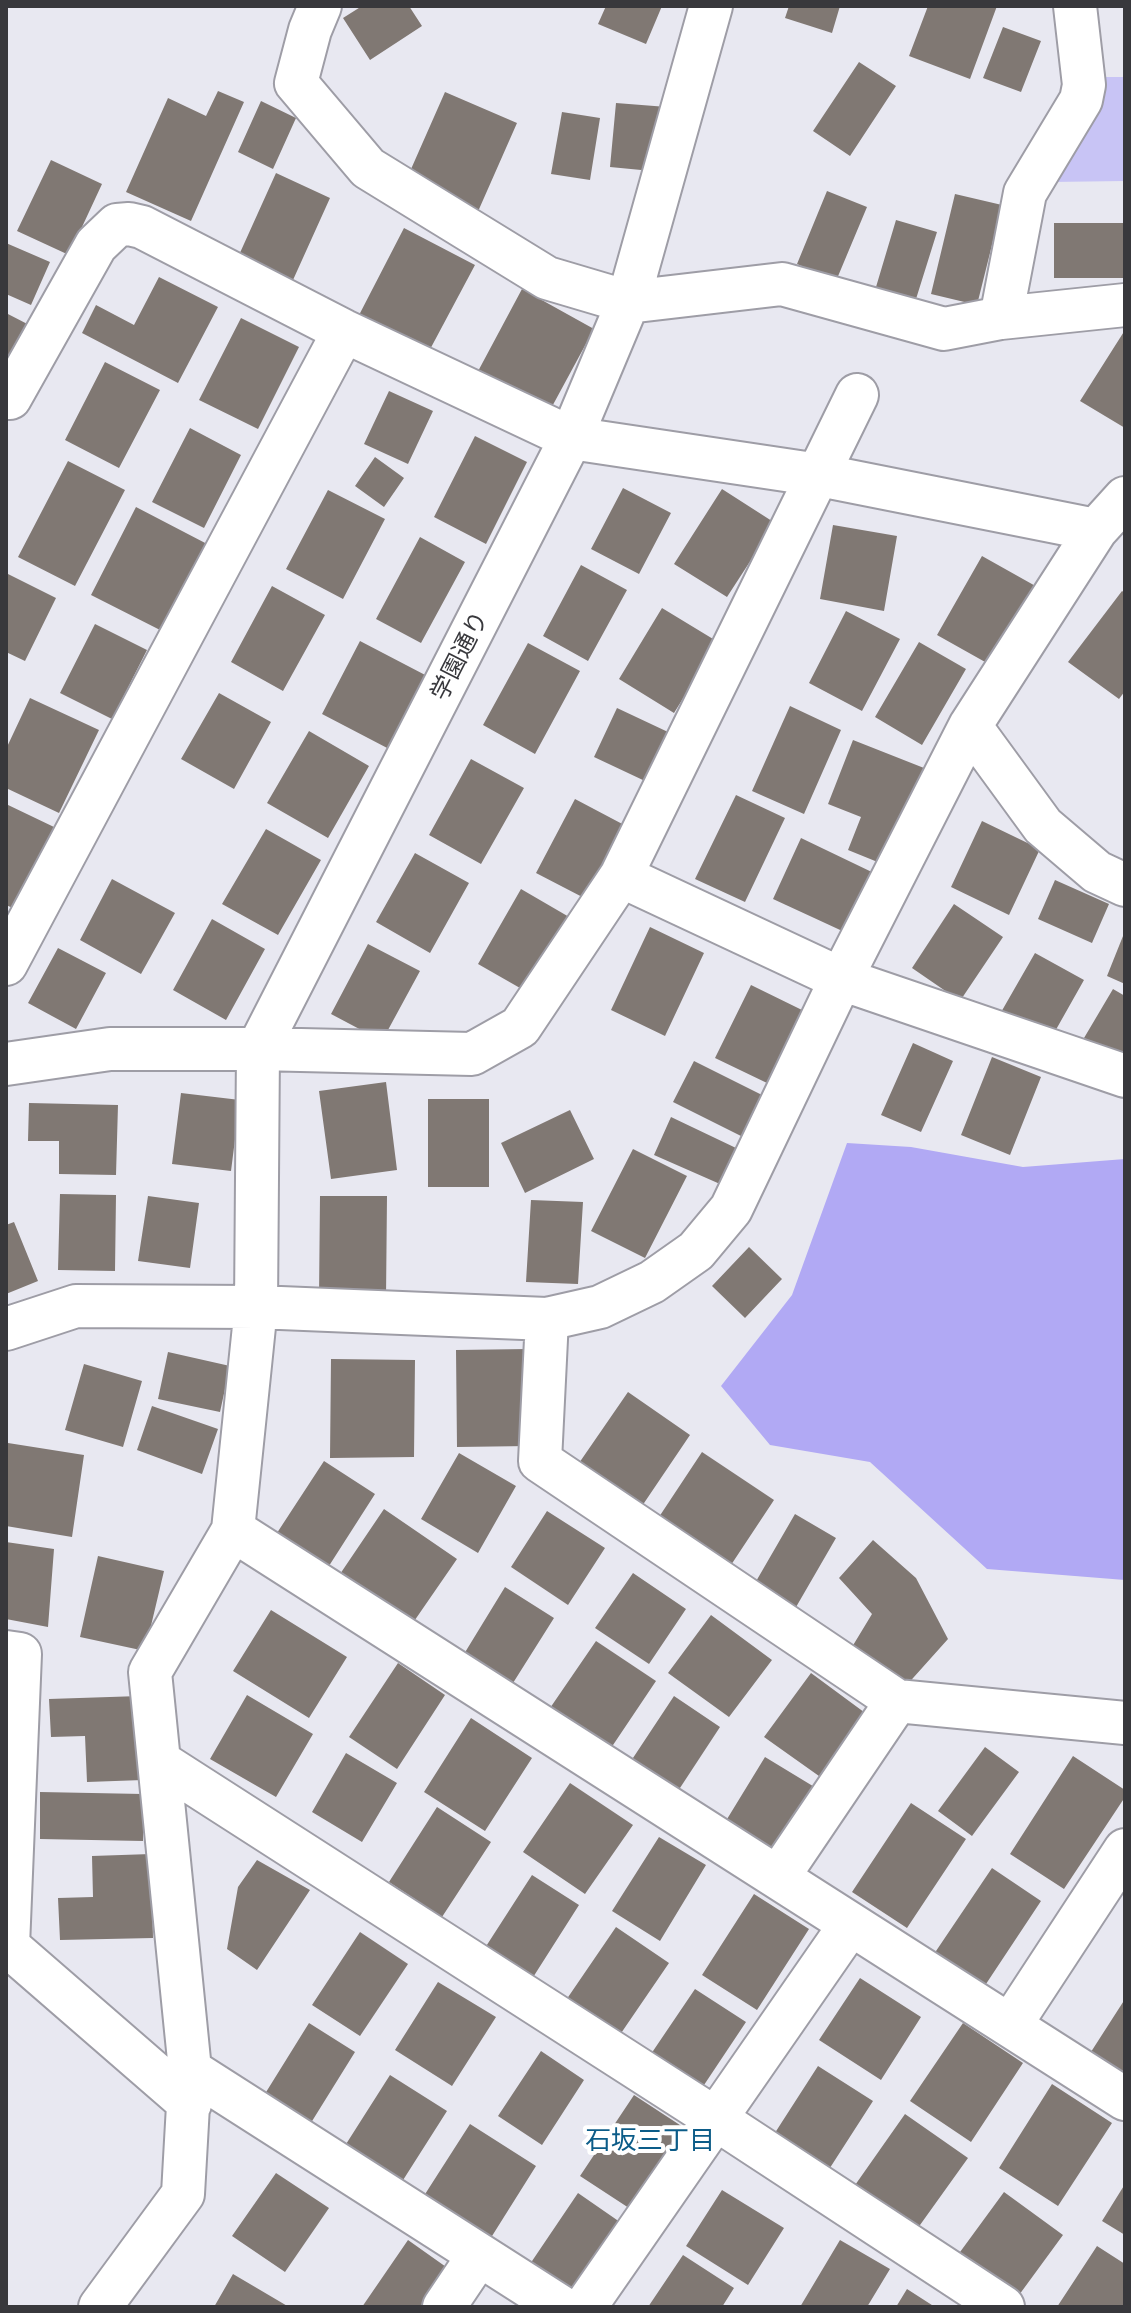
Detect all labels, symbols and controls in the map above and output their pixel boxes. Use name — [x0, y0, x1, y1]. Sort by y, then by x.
street label: 学園通り — [425, 607, 495, 705]
district label: 石坂三丁目 — [585, 2125, 715, 2157]

